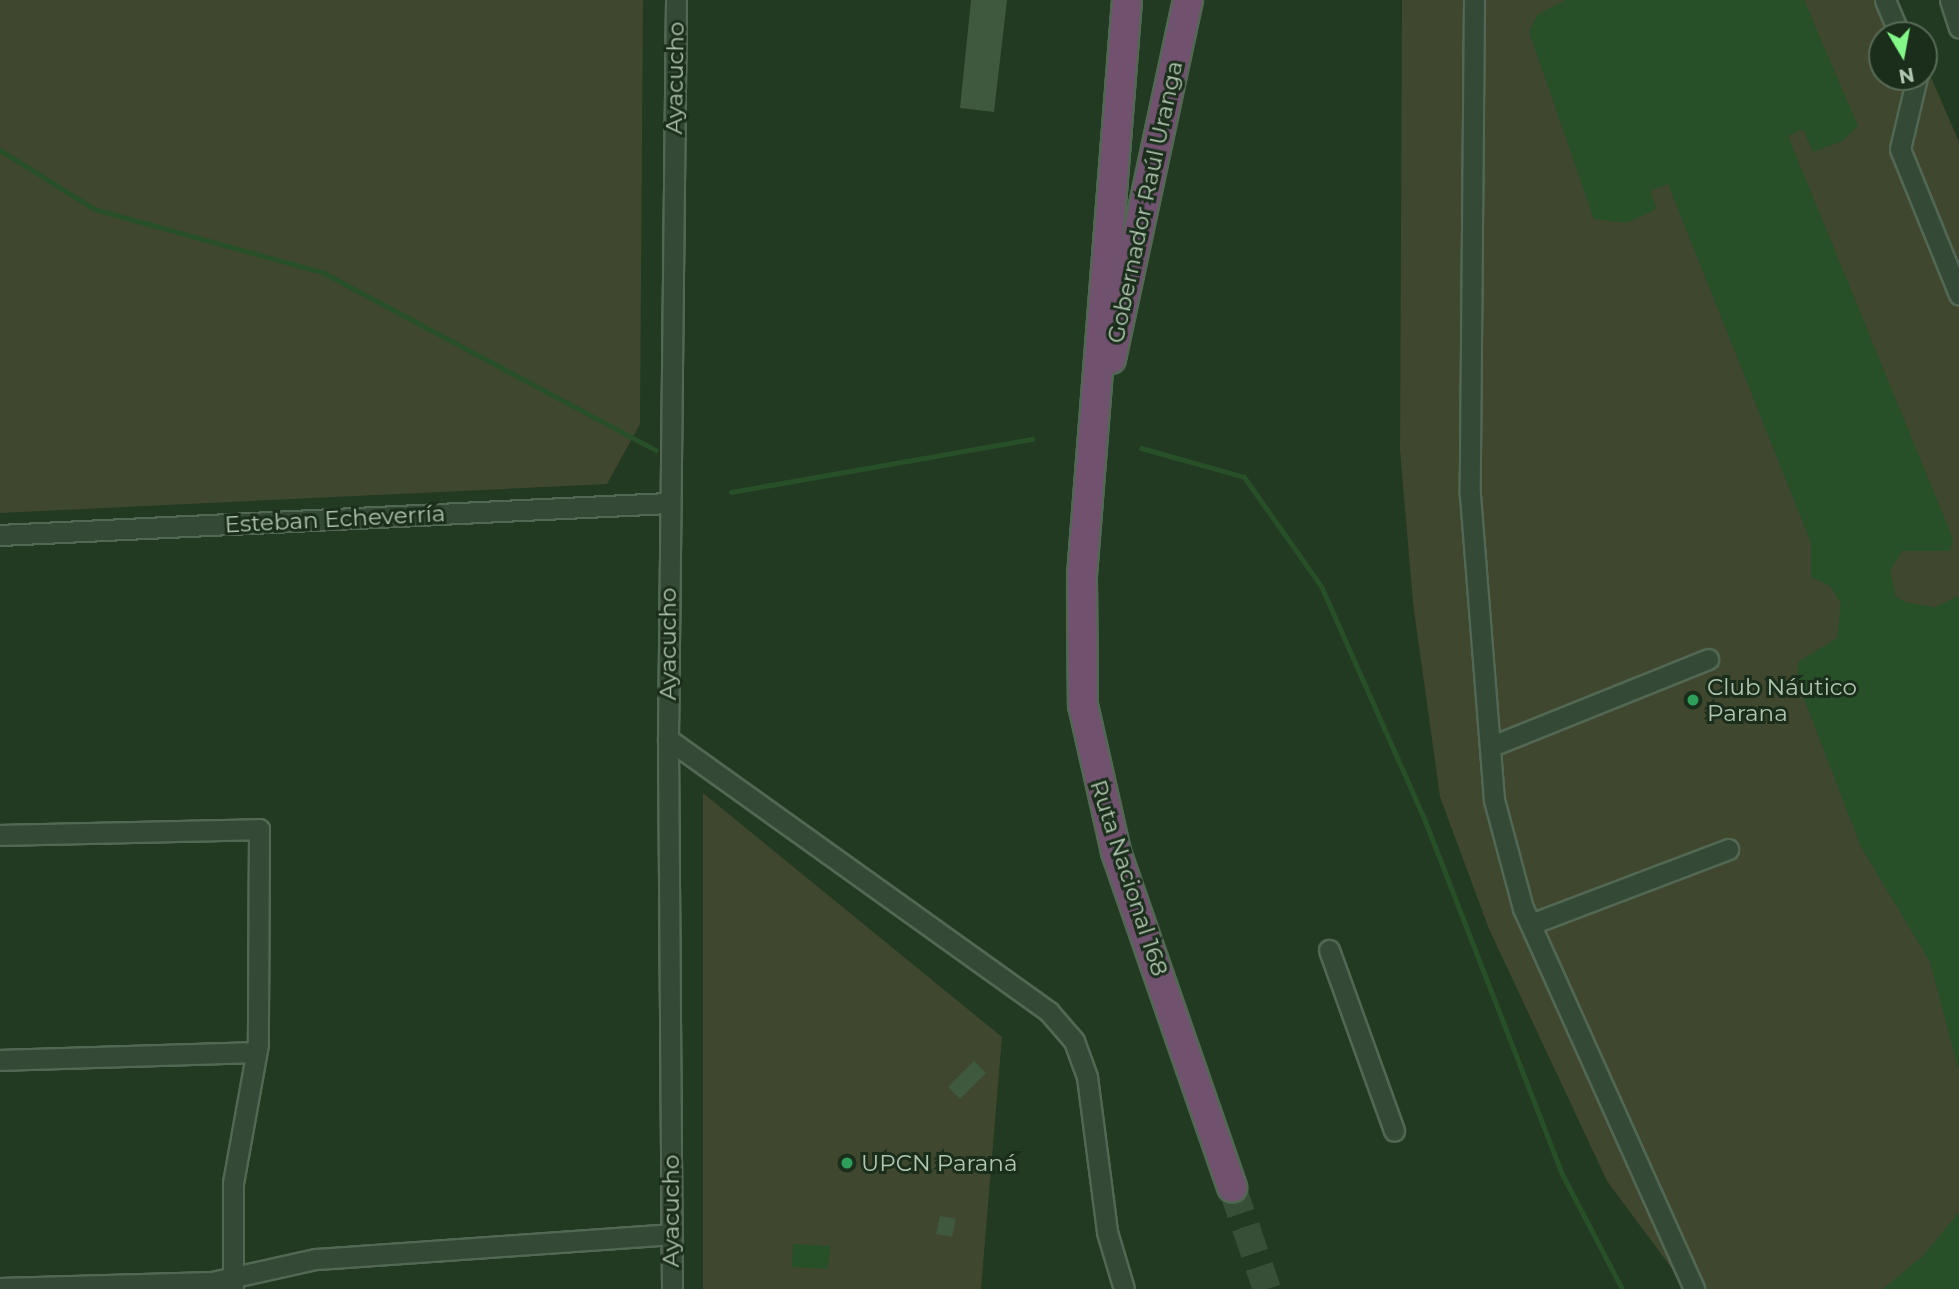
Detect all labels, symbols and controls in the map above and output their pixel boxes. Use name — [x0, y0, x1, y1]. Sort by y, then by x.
street label: Ayacucho — [660, 21, 690, 135]
north arrow — [1868, 21, 1938, 91]
street label: Gobernador Raúl Uranga — [1102, 58, 1188, 346]
text: N — [1897, 63, 1916, 88]
street label: Esteban Echeverría — [224, 499, 446, 539]
street label: Ayacucho — [654, 588, 682, 700]
place label: Club Náutico Parana — [1707, 673, 1857, 727]
marker: Club Náutico Parana — [1685, 692, 1701, 708]
street label: Ruta Nacional 168 — [1084, 776, 1174, 980]
place label: UPCN Paraná — [861, 1149, 1017, 1177]
street label: Ayacucho — [657, 1155, 685, 1267]
marker: UPCN Paraná — [839, 1155, 855, 1171]

